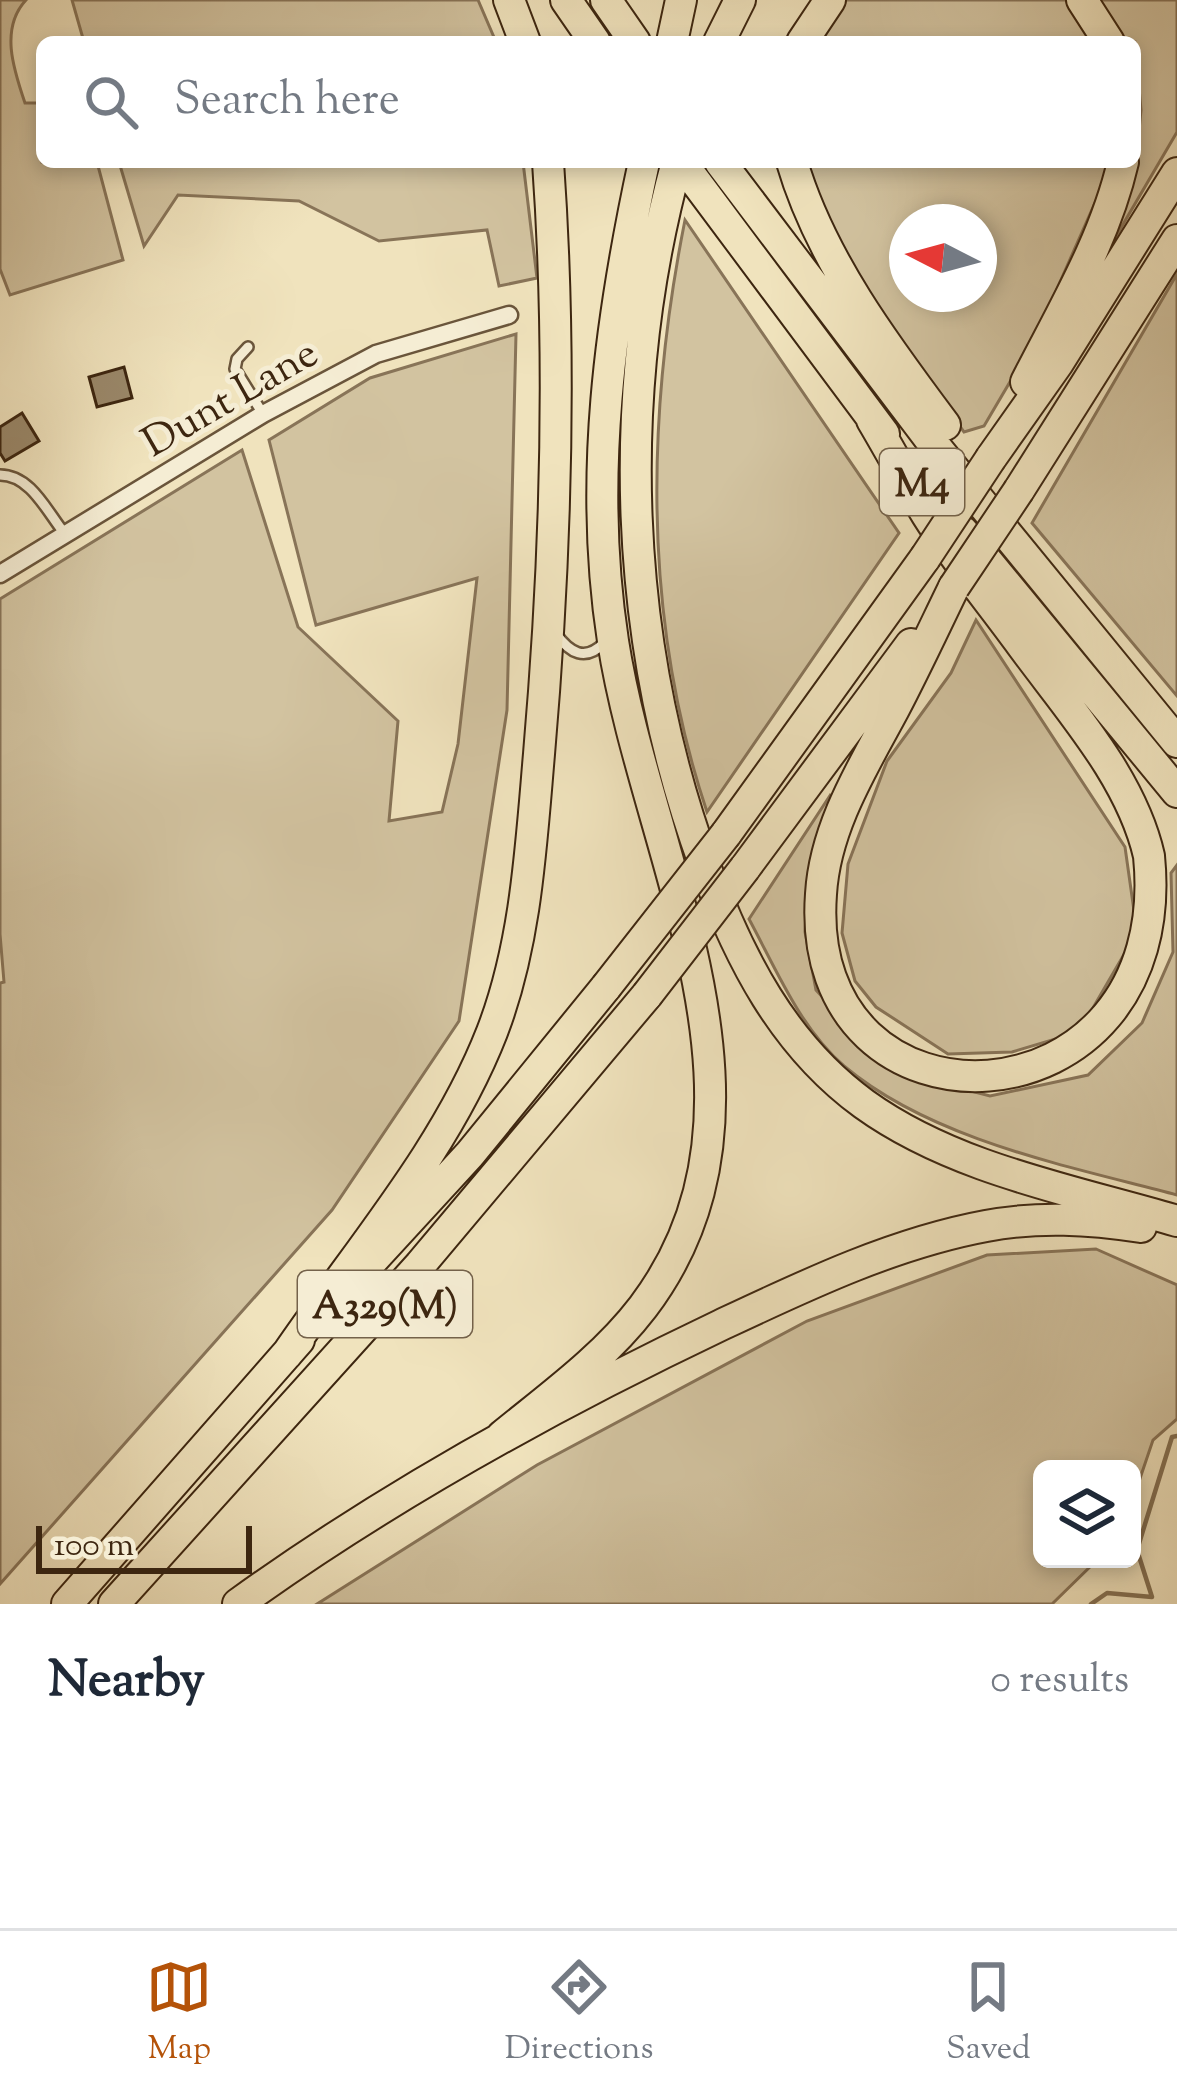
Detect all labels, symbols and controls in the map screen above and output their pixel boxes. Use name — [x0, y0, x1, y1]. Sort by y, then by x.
search box — [36, 36, 1141, 168]
icon: search — [78, 69, 144, 135]
text: Search here — [174, 70, 400, 135]
north arrow — [889, 204, 997, 312]
street label: Dunt Lane — [133, 326, 330, 475]
road number: M4 — [880, 449, 964, 515]
road number: A329(M) — [298, 1271, 472, 1337]
map controls — [1033, 1460, 1141, 1568]
button: layers — [1033, 1460, 1141, 1568]
scale bar — [36, 1520, 252, 1573]
text: 100 m — [54, 1523, 134, 1571]
text: Nearby — [48, 1646, 205, 1719]
text: 0 results — [990, 1654, 1129, 1710]
tab: Map — [146, 1954, 212, 2074]
tab: Directions — [505, 1954, 654, 2074]
tab: Saved — [946, 1954, 1031, 2074]

